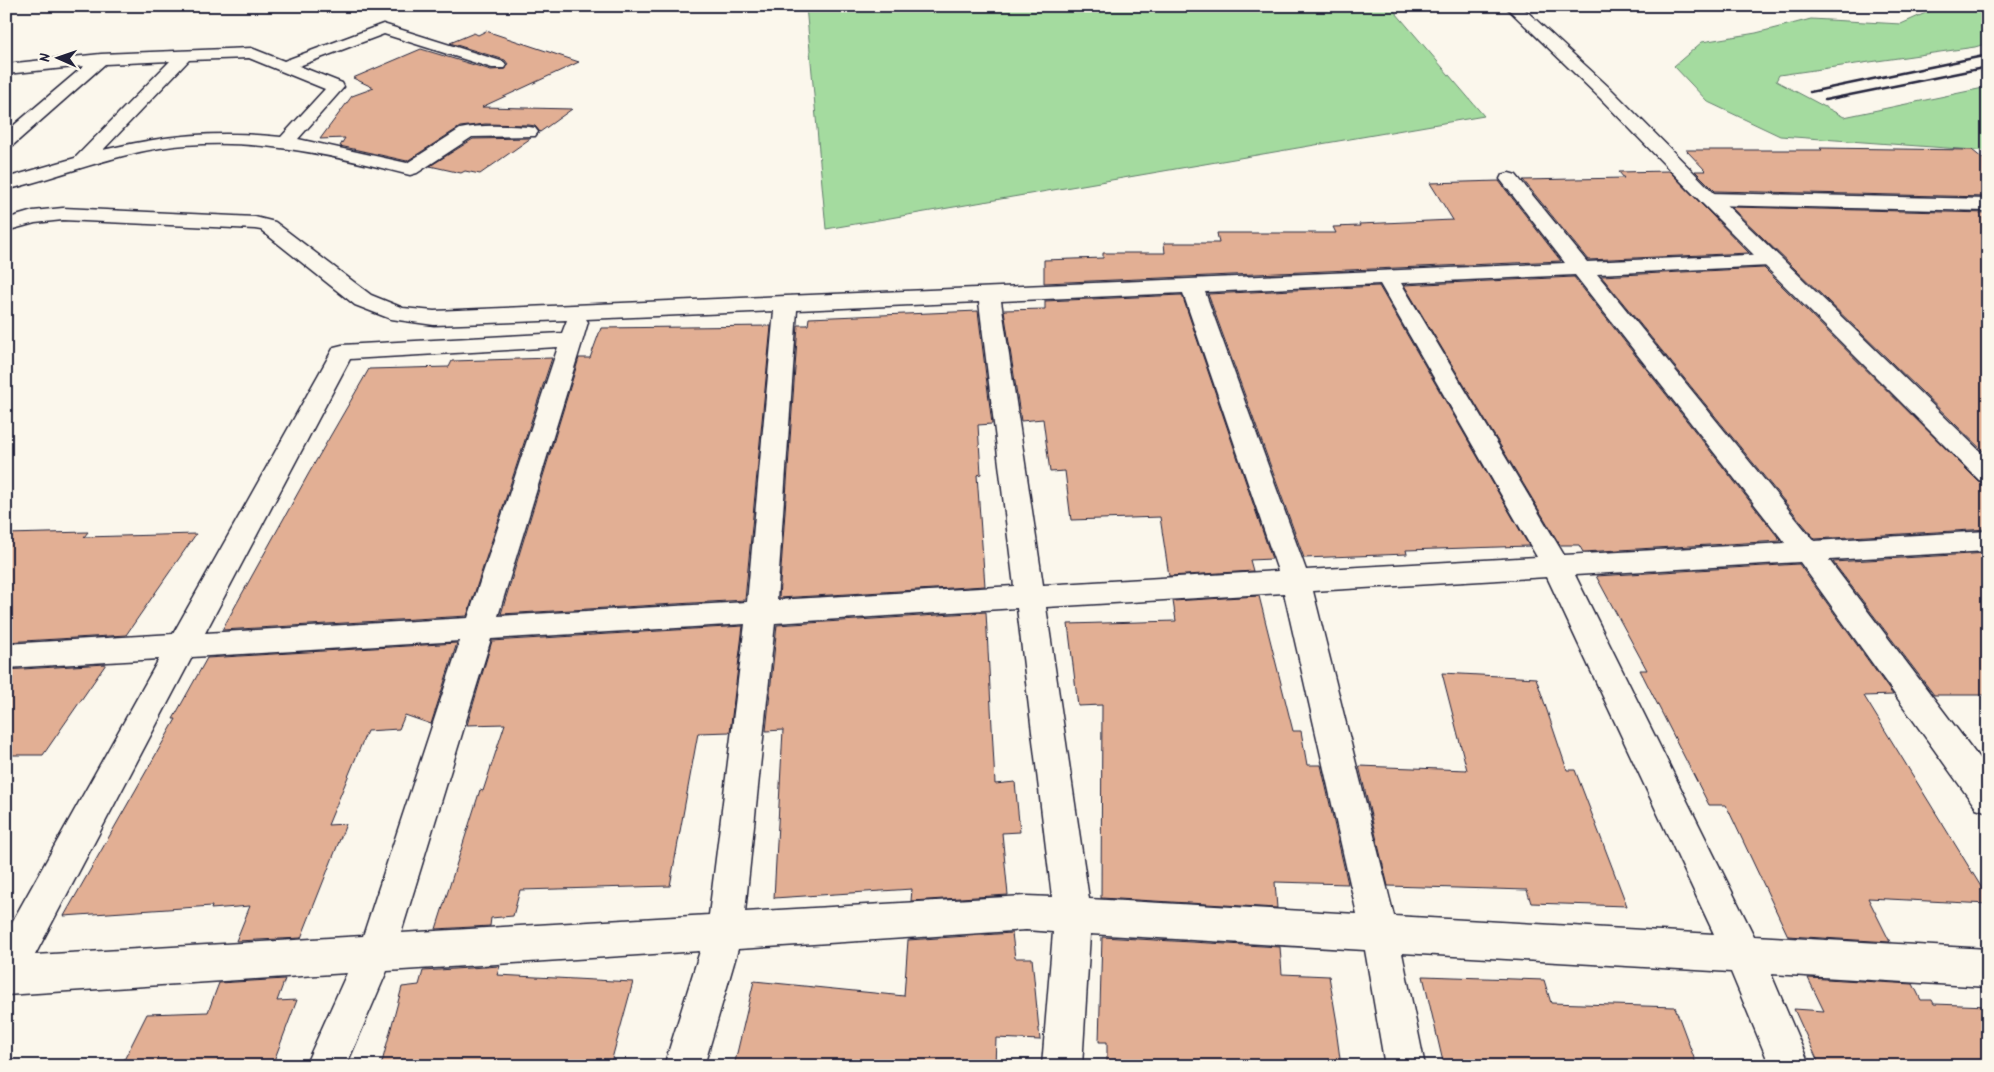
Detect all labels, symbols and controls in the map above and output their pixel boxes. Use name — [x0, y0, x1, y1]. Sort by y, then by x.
north arrow — [32, 32, 82, 82]
text: N — [35, 53, 57, 62]

